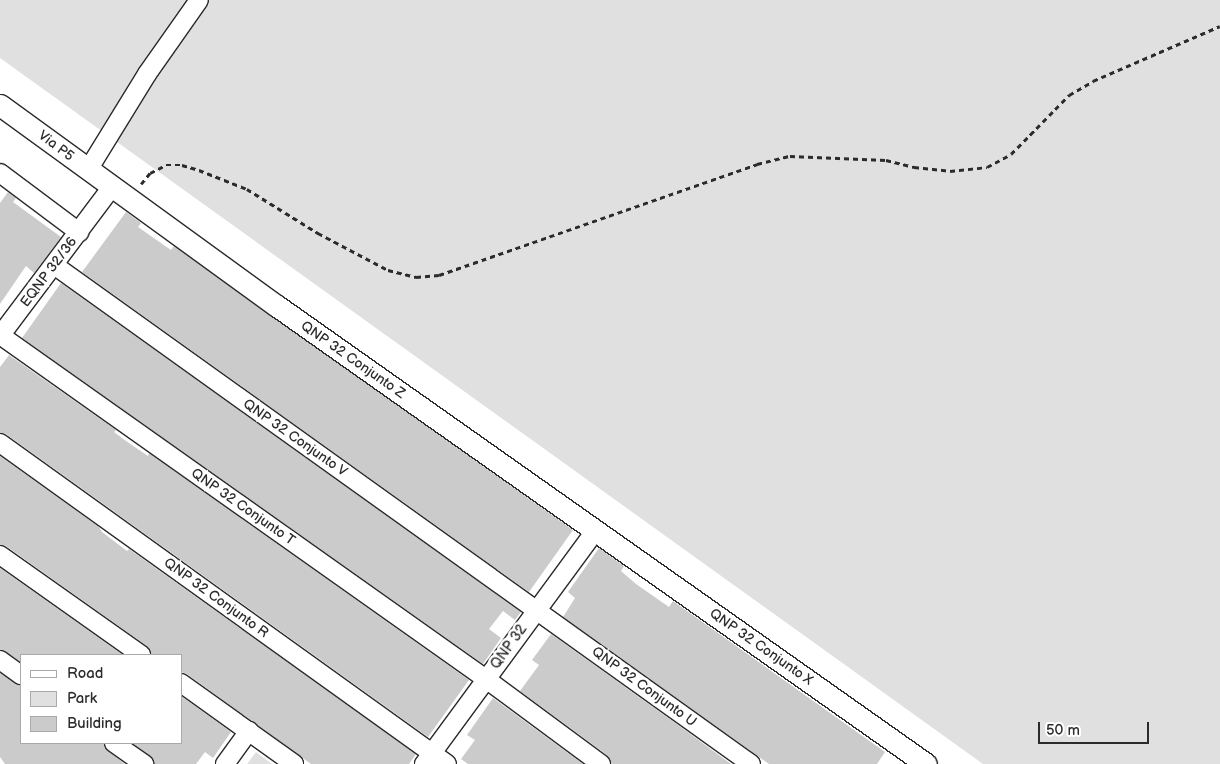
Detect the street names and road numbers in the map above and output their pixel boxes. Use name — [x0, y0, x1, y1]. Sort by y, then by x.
street label: Via P5 — [35, 127, 77, 165]
street label: EQNP 32/36 — [17, 234, 81, 310]
street label: QNP 32 Conjunto Z — [298, 318, 408, 402]
street label: QNP 32 Conjunto V — [239, 396, 351, 480]
street label: QNP 32 Conjunto T — [188, 465, 298, 549]
street label: QNP 32 Conjunto R — [160, 554, 272, 642]
street label: QNP 32 Conjunto X — [706, 605, 816, 689]
street label: QNP 32 — [487, 621, 531, 673]
street label: QNP 32 Conjunto U — [588, 643, 700, 731]

